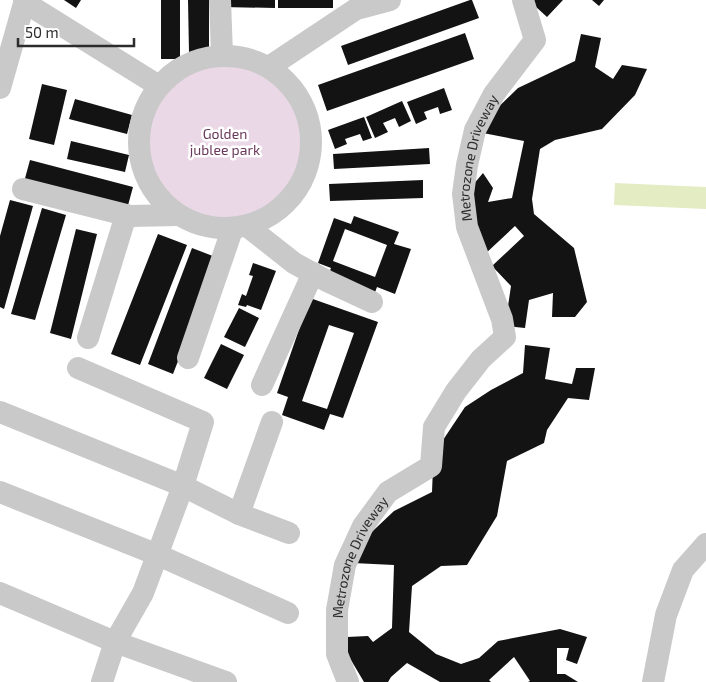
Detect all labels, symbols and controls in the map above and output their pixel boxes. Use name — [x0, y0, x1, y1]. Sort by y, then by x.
scale bar — [18, 15, 134, 47]
text: 50 m — [25, 23, 59, 41]
street label: Metrozone Driveway — [454, 91, 501, 223]
park label: Golden jublee park — [190, 125, 260, 158]
street label: Metrozone Driveway — [329, 492, 391, 618]

